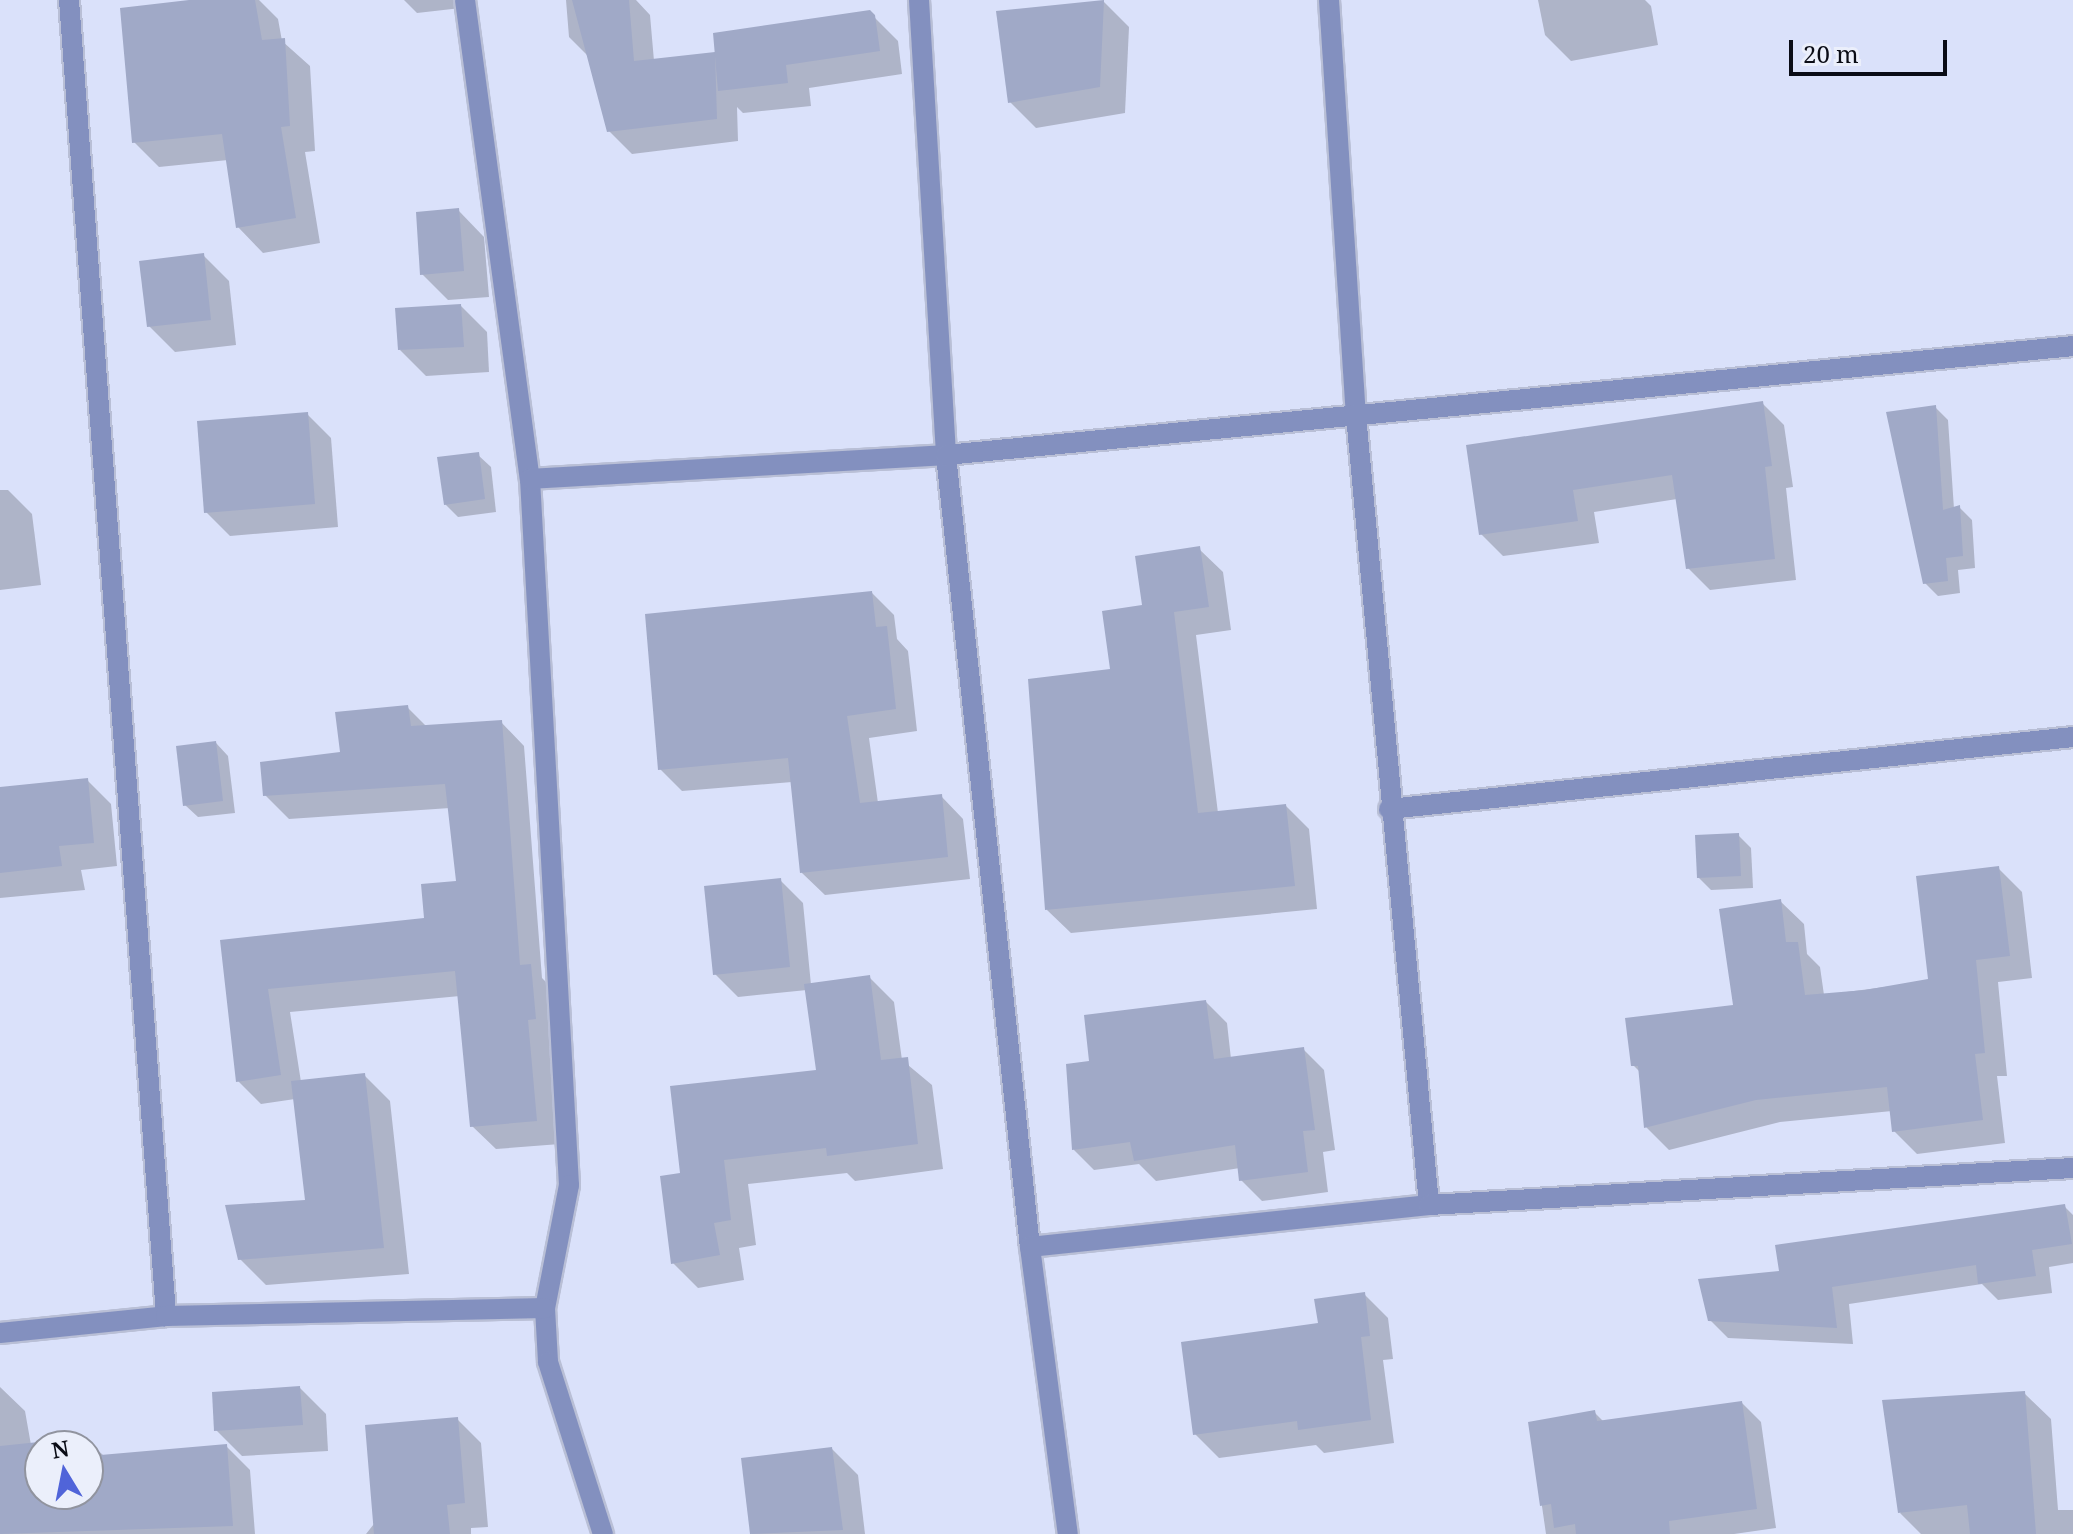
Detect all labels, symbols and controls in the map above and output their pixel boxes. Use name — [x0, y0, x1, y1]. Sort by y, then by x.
scale bar — [1793, 24, 1951, 74]
text: 20 m — [1803, 37, 1859, 70]
north arrow — [24, 1430, 104, 1510]
text: N — [49, 1432, 71, 1465]

